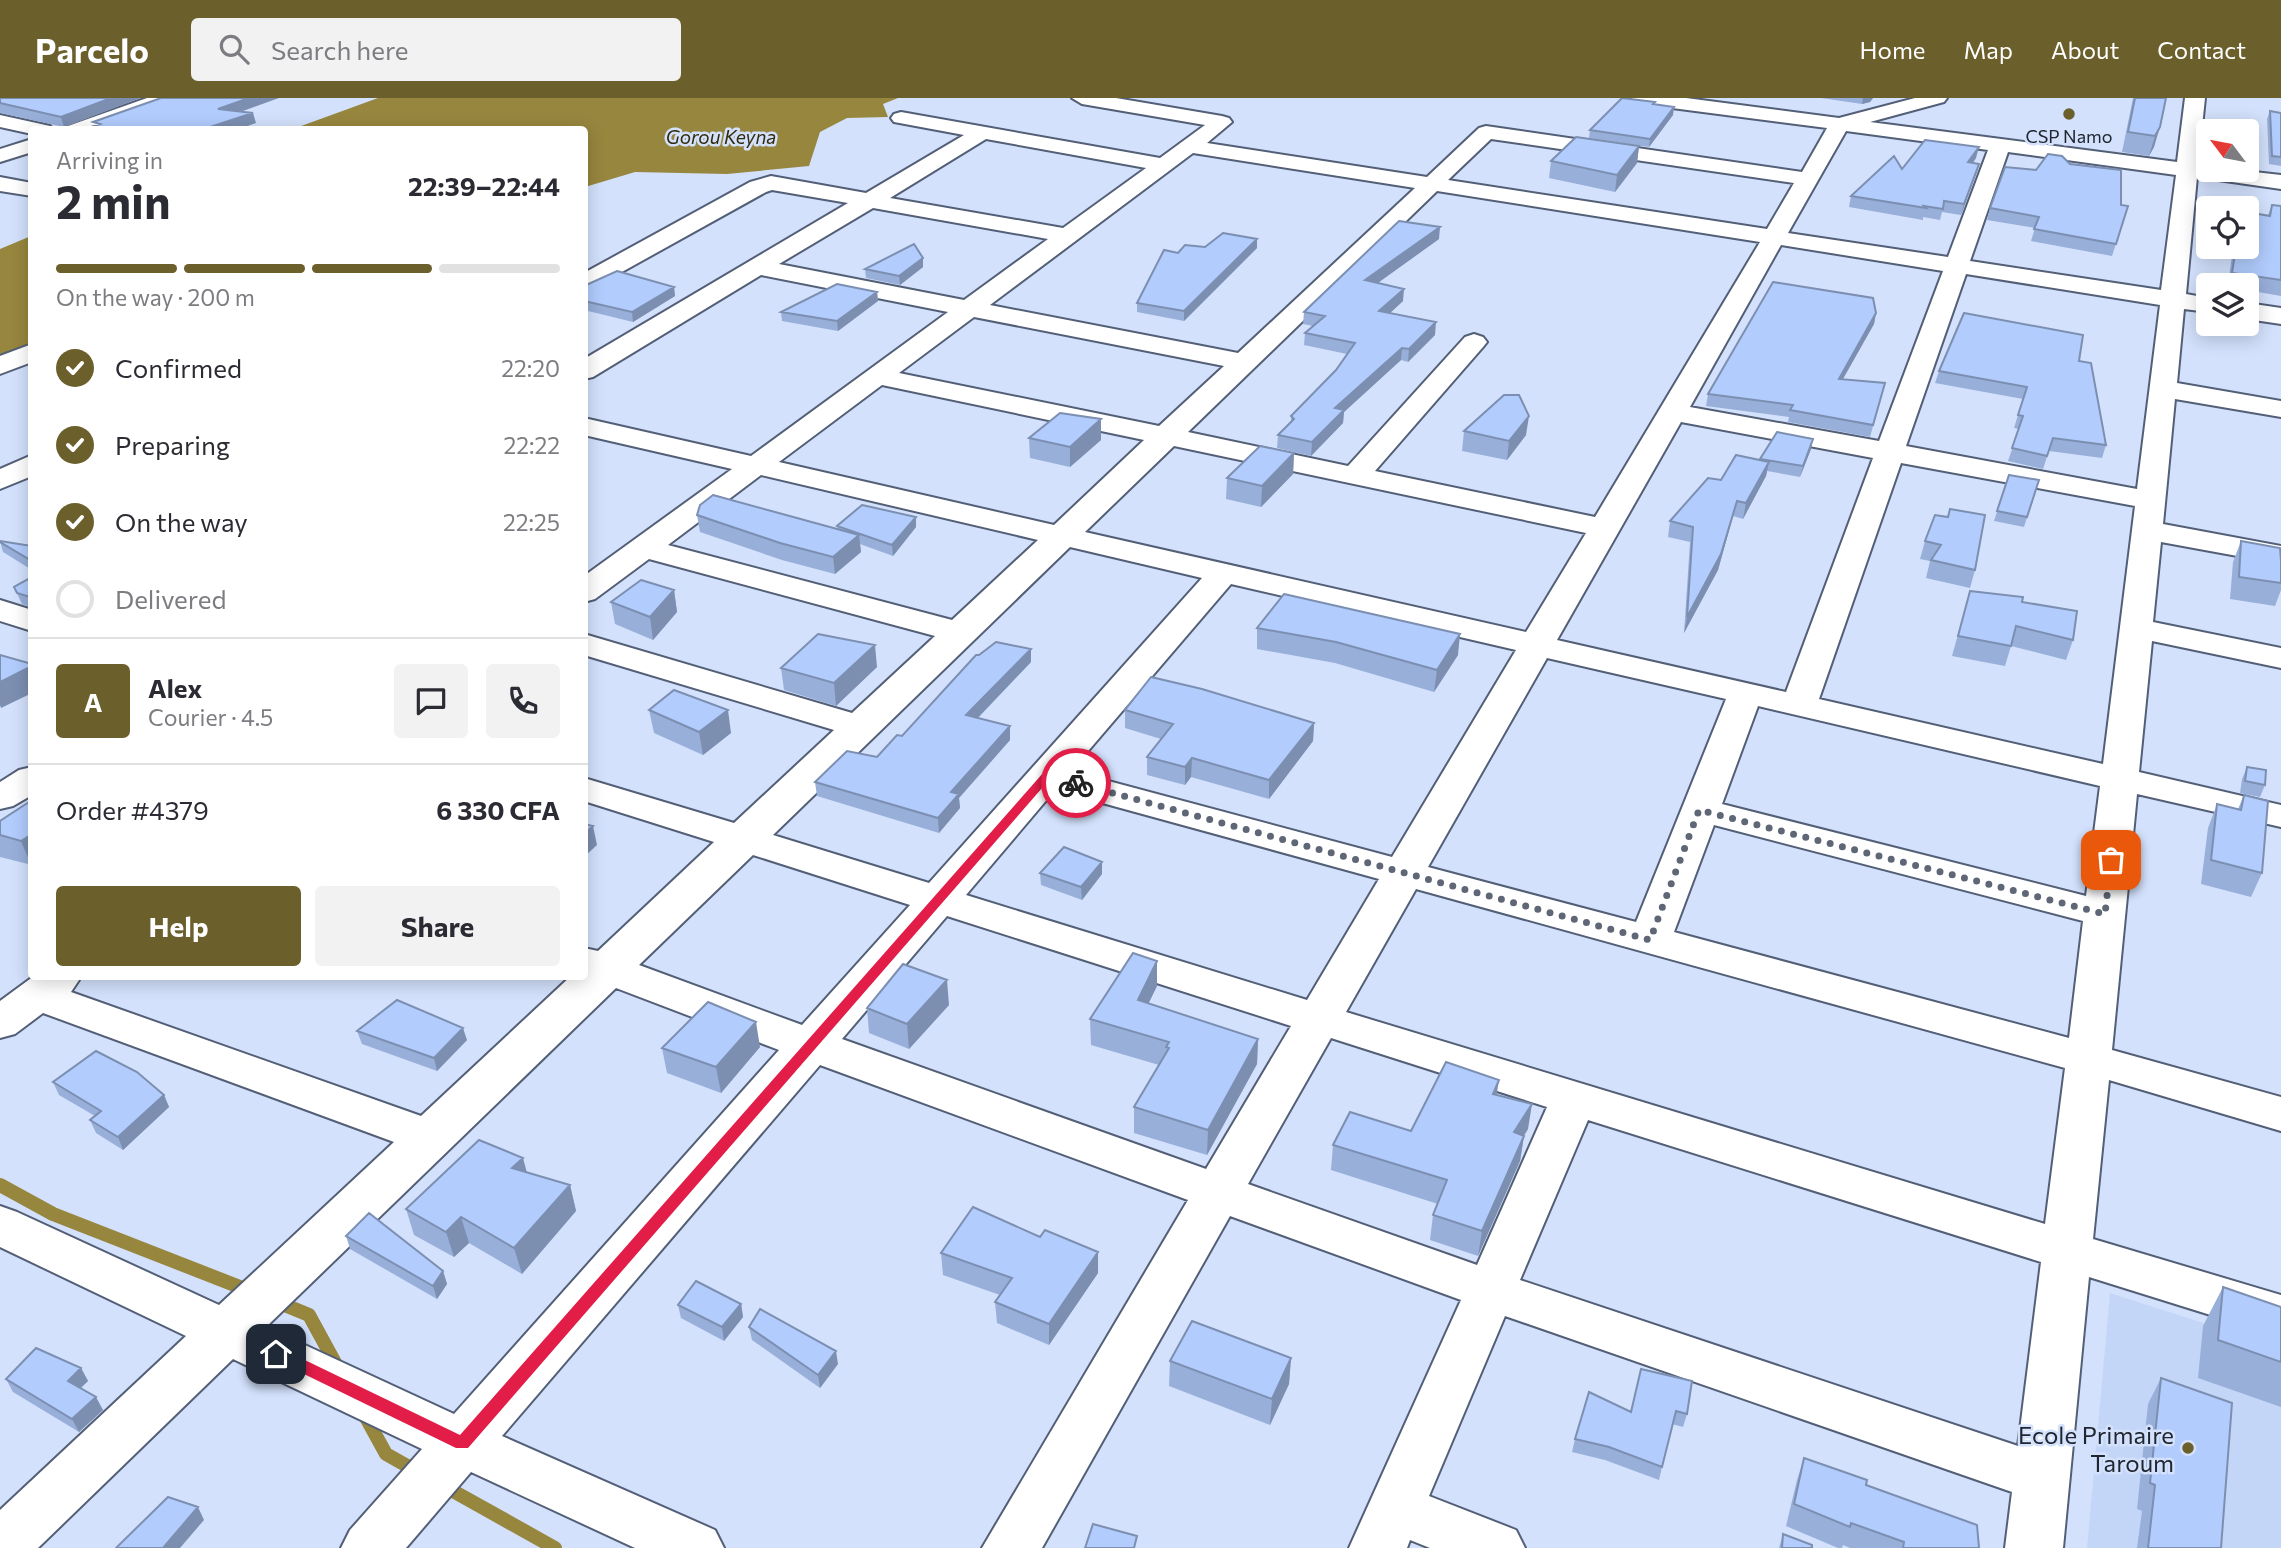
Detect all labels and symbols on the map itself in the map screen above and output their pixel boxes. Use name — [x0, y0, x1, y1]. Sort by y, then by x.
marker: CSP Namo — [2061, 106, 2077, 122]
north arrow — [2196, 119, 2259, 182]
water label: Gorou Keyna — [666, 125, 776, 148]
place label: CSP Namo — [2025, 125, 2113, 147]
courier — [1041, 748, 1111, 818]
pin — [2081, 830, 2141, 890]
pin — [246, 1324, 306, 1384]
place label: Ecole Primaire Taroum — [2018, 1420, 2174, 1477]
marker: Ecole Primaire Taroum — [2180, 1440, 2196, 1456]

